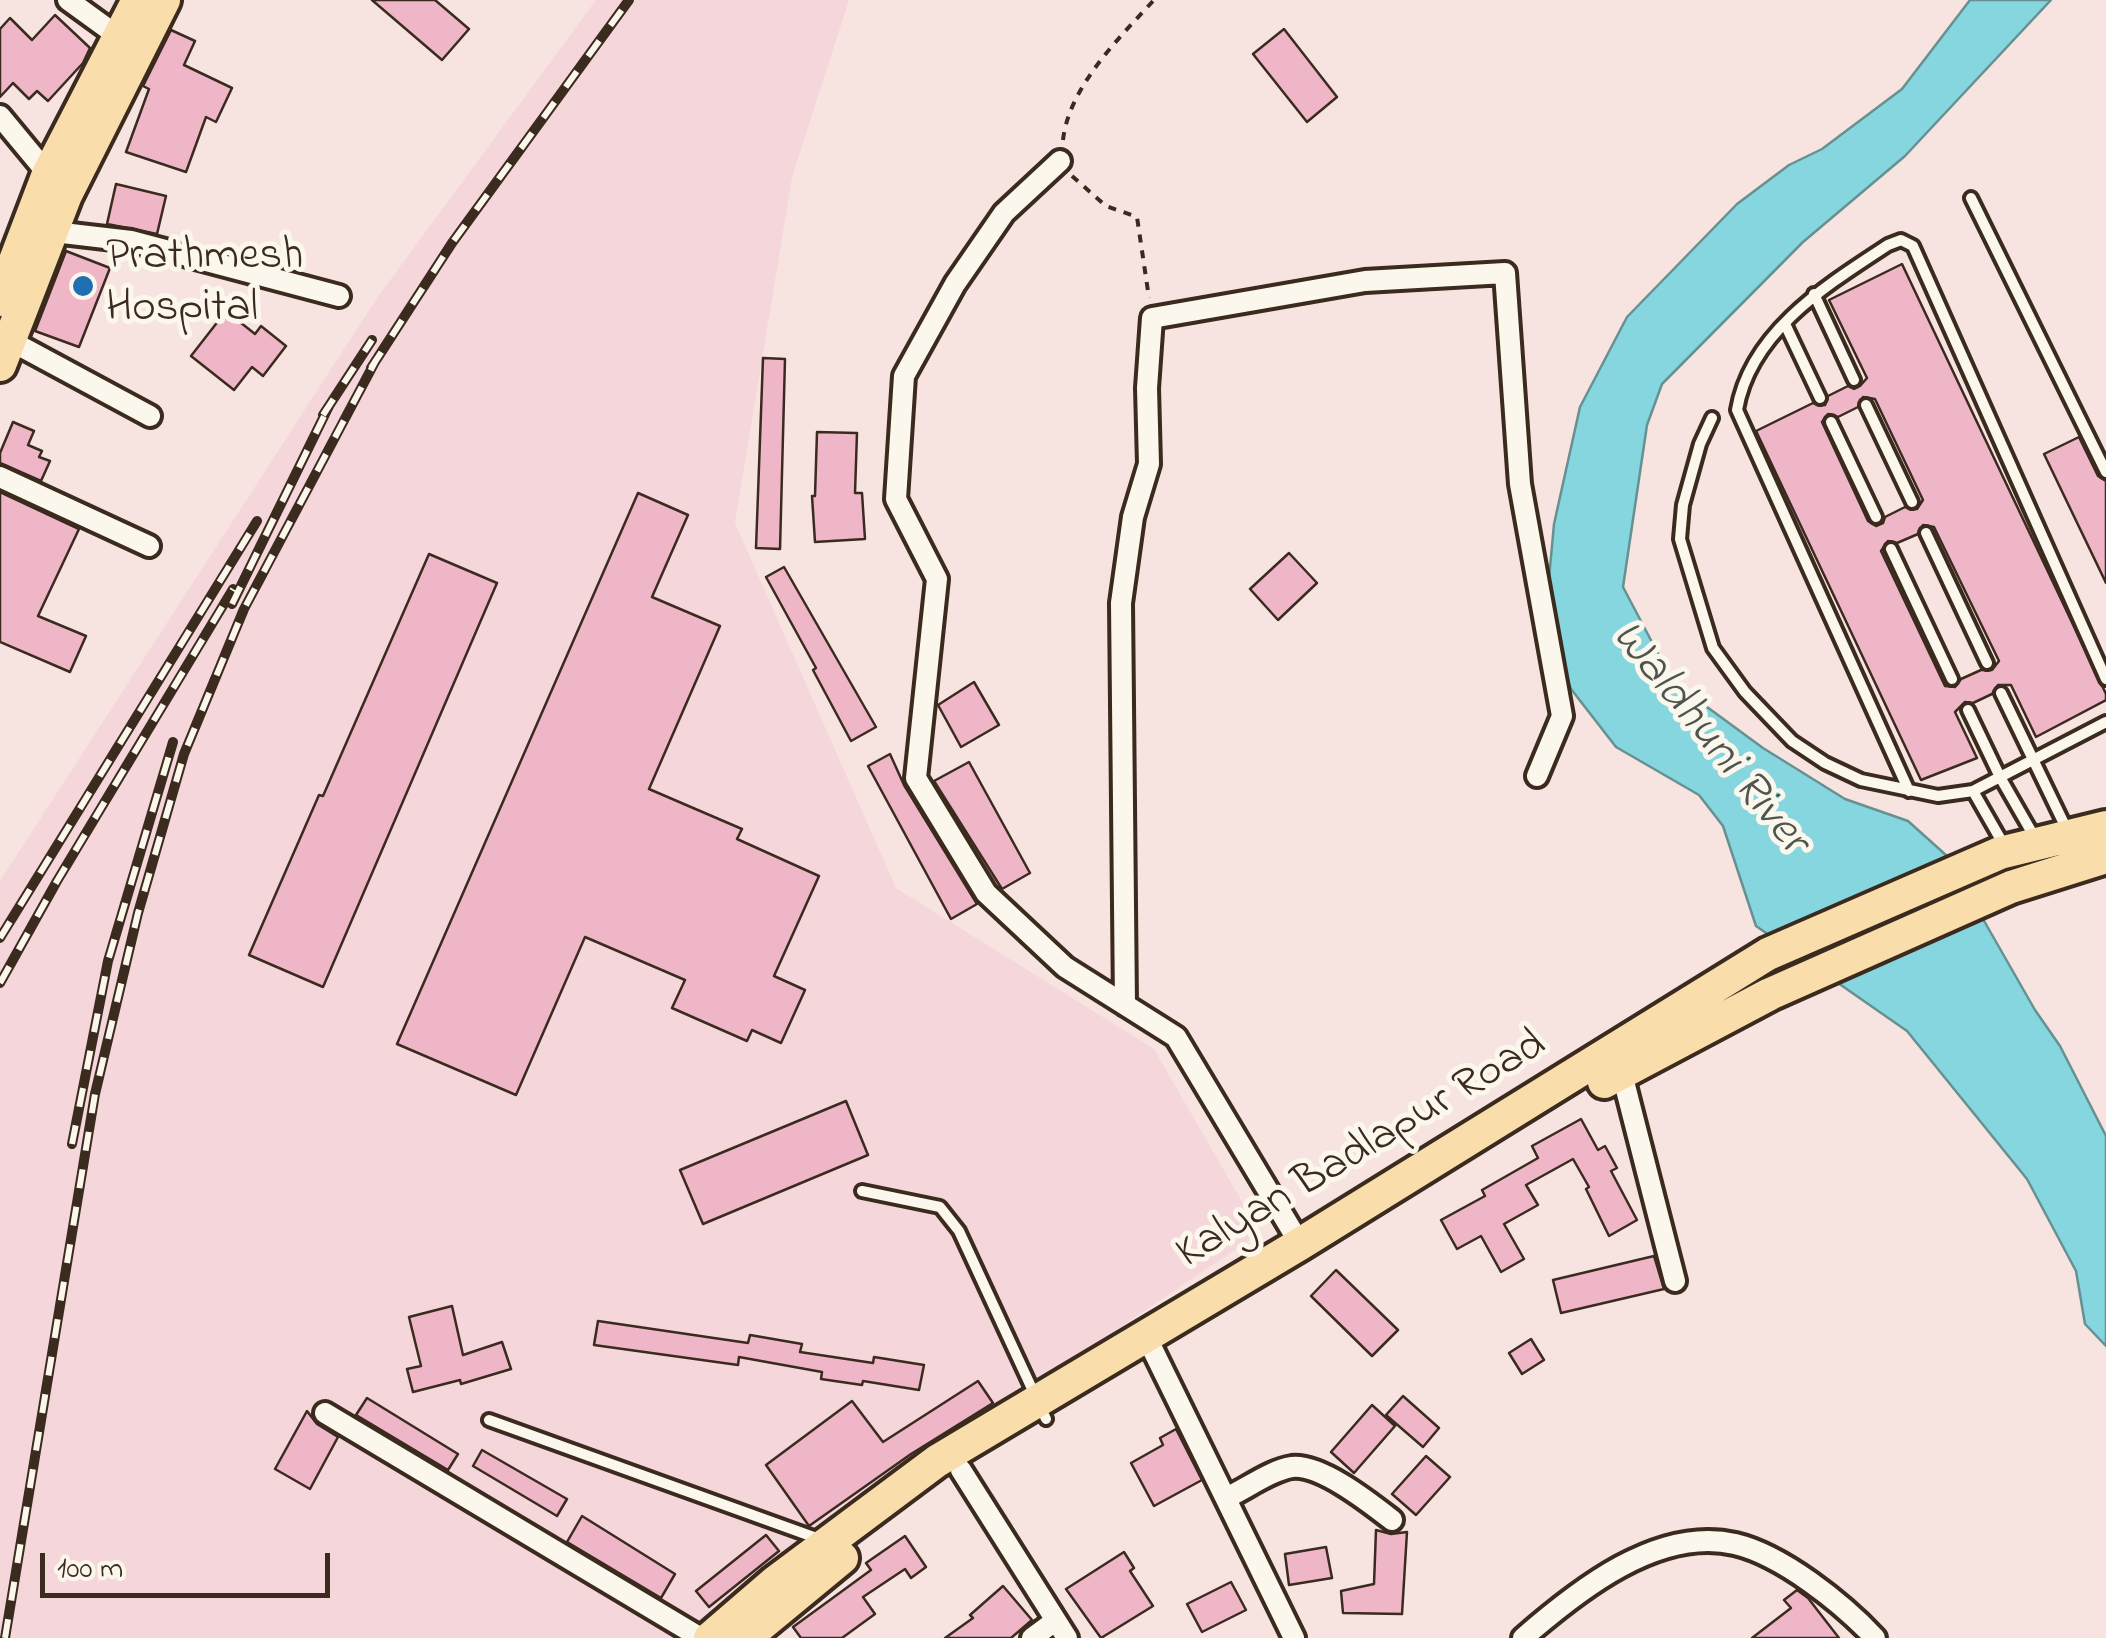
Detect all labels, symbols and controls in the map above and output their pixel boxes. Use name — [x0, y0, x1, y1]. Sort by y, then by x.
place label: Prathmesh Hospital — [106, 233, 303, 339]
marker: Prathmesh Hospital — [70, 273, 96, 299]
water label: Waldhuni River — [1595, 611, 1819, 869]
street label: Kalyan Badlapur Road — [1169, 1020, 1557, 1284]
scale bar — [45, 1533, 335, 1595]
text: 100 m — [57, 1548, 123, 1592]

